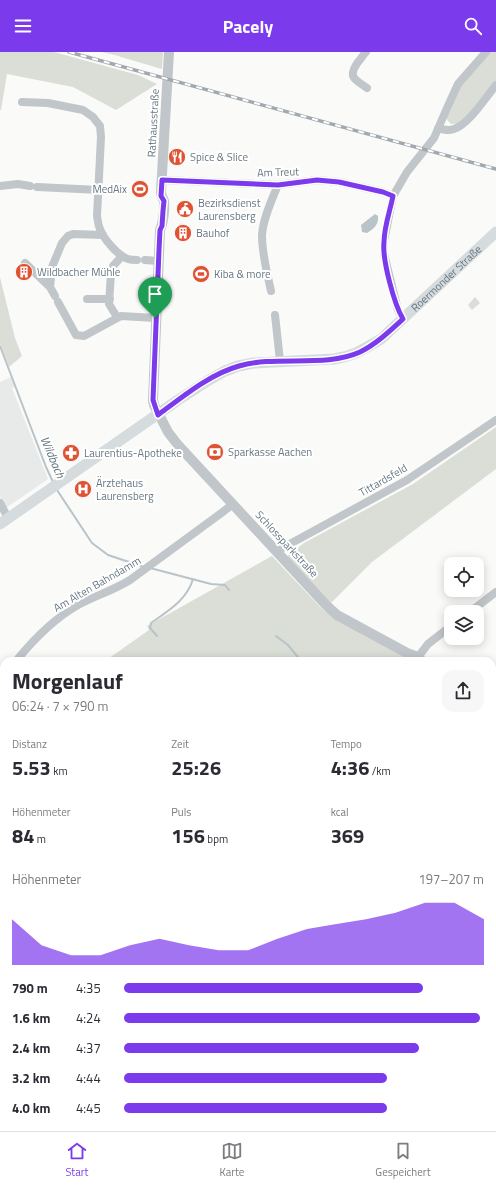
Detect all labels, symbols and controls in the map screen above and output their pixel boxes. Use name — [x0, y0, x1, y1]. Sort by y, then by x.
text: Pacely — [223, 13, 273, 40]
icon: menu — [12, 15, 34, 37]
icon: search — [462, 15, 484, 37]
street label: Rathausstraße — [143, 88, 163, 158]
restaurant icon: Spice & Slice — [167, 147, 187, 167]
place label: Spice & Slice — [190, 149, 249, 165]
street label: Am Treut — [257, 163, 299, 181]
sports icon: MedAix — [130, 179, 150, 199]
place label: MedAix — [93, 181, 127, 197]
place label: Bezirksdienst Laurensberg — [198, 195, 261, 224]
public building icon: Bezirksdienst Laurensberg — [175, 199, 195, 219]
building icon: Bauhof — [173, 223, 193, 243]
place label: Bauhof — [196, 225, 230, 241]
street label: Roermonder Straße — [407, 241, 485, 315]
building icon: Wildbacher Mühle — [14, 262, 34, 282]
place label: Wildbacher Mühle — [37, 264, 121, 280]
sports icon: Kiba & more — [191, 264, 211, 284]
place label: Kiba & more — [214, 266, 271, 282]
pin — [138, 277, 172, 318]
icon: arrive — [144, 283, 166, 305]
water label: Wildbach — [36, 433, 71, 482]
bank icon: Sparkasse Aachen — [205, 442, 225, 462]
pharmacy icon: Laurentius-Apotheke — [61, 443, 81, 463]
place label: Sparkasse Aachen — [228, 444, 312, 460]
place label: Laurentius-Apotheke — [84, 445, 182, 461]
street label: Tittardsfeld — [356, 460, 410, 500]
place label: Ärztehaus Laurensberg — [96, 475, 154, 504]
hospital icon: Ärztehaus Laurensberg — [73, 479, 93, 499]
street label: Schlossparkstraße — [252, 507, 322, 581]
street label: Am Alten Bahndamm — [50, 552, 144, 616]
map controls — [444, 557, 484, 645]
button: locate — [444, 557, 484, 597]
button: layers — [444, 605, 484, 645]
text: Morgenlauf — [12, 664, 123, 698]
button: share — [442, 670, 484, 712]
text: 06:24 · 7 × 790 m — [12, 696, 108, 716]
text: Distanz — [12, 736, 47, 752]
text: Zeit — [171, 736, 189, 752]
text: Tempo — [331, 736, 362, 752]
text: 5.53 — [12, 752, 51, 783]
text: 25:26 — [171, 752, 221, 783]
text: 4:36 — [331, 752, 369, 783]
text: km — [51, 763, 68, 779]
text: /km — [369, 763, 391, 779]
text: Höhenmeter — [12, 804, 71, 820]
text: Puls — [171, 804, 191, 820]
text: kcal — [331, 804, 349, 820]
text: 84 — [12, 820, 34, 851]
text: 156 — [171, 820, 205, 851]
text: 369 — [331, 820, 364, 851]
text: m — [34, 831, 46, 847]
text: bpm — [205, 831, 228, 847]
text: Höhenmeter — [12, 869, 81, 889]
text: 197–207 m — [418, 869, 484, 889]
text: 790 m — [12, 978, 48, 998]
text: 4:35 — [76, 978, 101, 998]
text: 1.6 km — [12, 1008, 50, 1028]
text: 4:24 — [76, 1008, 101, 1028]
text: 2.4 km — [12, 1038, 50, 1058]
text: 4:37 — [76, 1038, 101, 1058]
text: 3.2 km — [12, 1068, 50, 1088]
text: 4:44 — [76, 1068, 101, 1088]
text: 4.0 km — [12, 1098, 50, 1118]
text: 4:45 — [76, 1098, 101, 1118]
tab: Start — [65, 1140, 88, 1180]
tab: Karte — [219, 1140, 244, 1180]
tab: Gespeichert — [375, 1140, 431, 1180]

